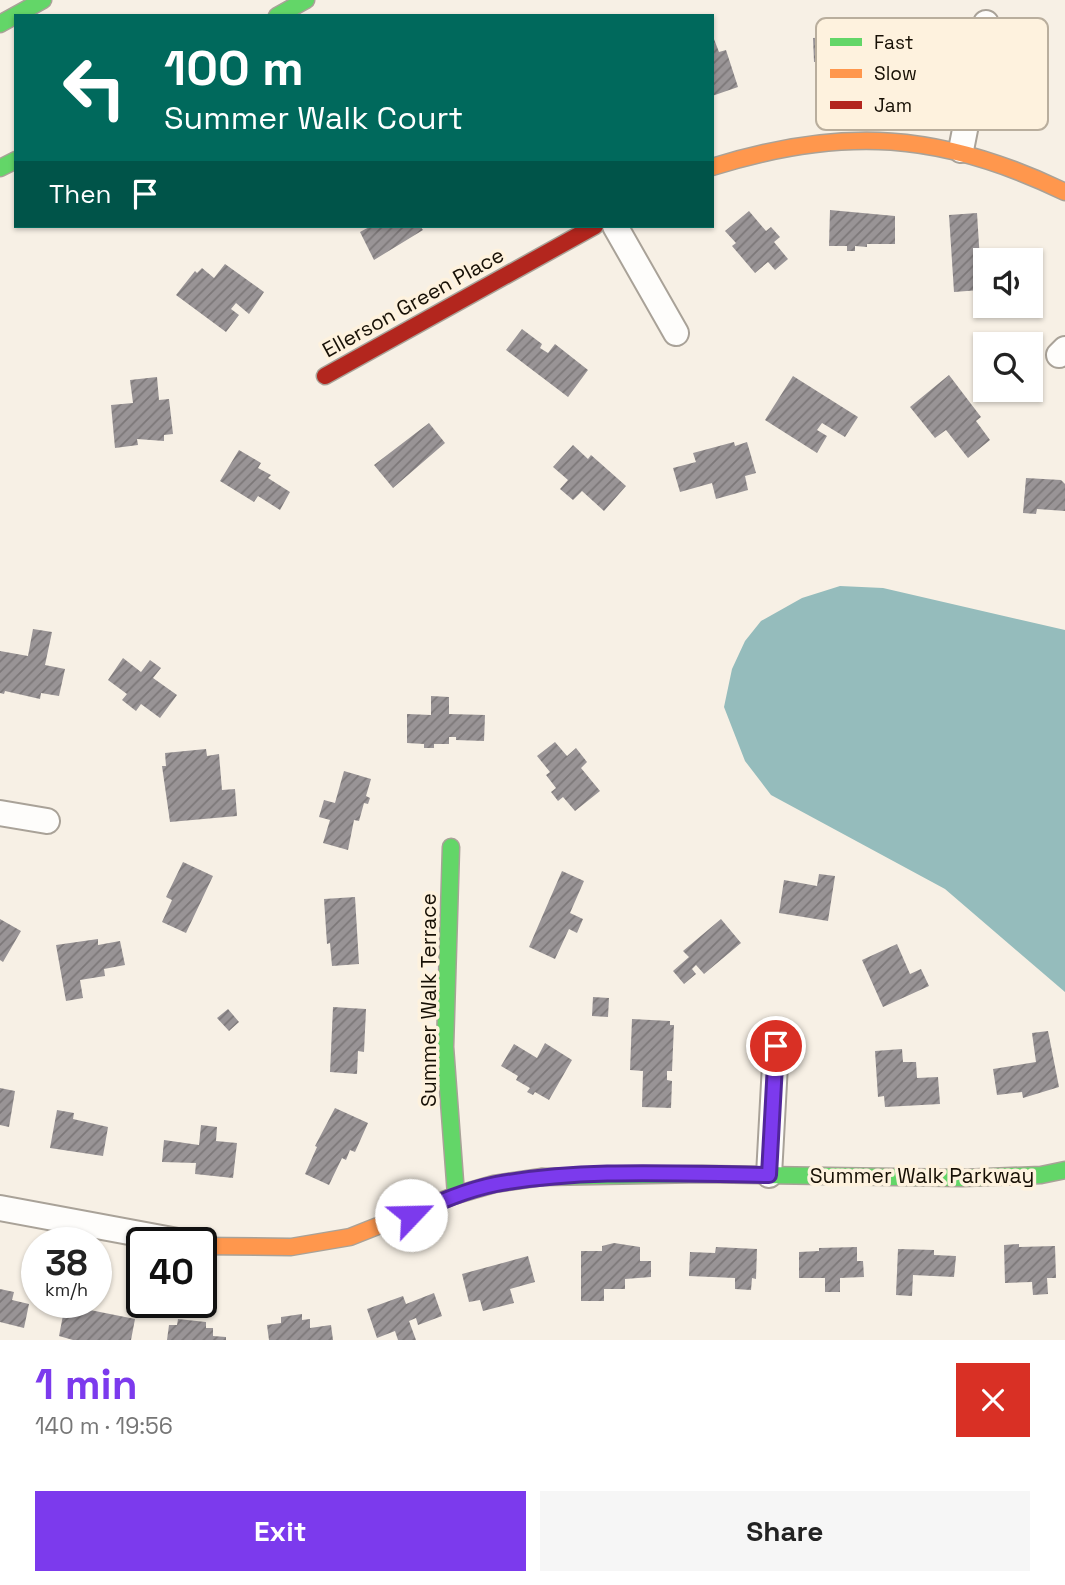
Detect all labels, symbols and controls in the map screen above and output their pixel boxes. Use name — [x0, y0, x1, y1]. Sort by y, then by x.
legend — [816, 18, 1048, 130]
text: Fast — [874, 30, 914, 55]
text: 100 m — [164, 37, 304, 99]
icon: left — [49, 42, 140, 133]
text: Slow — [874, 61, 917, 86]
text: Jam — [874, 93, 912, 118]
text: Summer Walk Court — [164, 98, 463, 138]
icon: arrive — [126, 175, 164, 213]
text: Then — [49, 177, 112, 211]
street label: Ellerson Green Place — [317, 241, 509, 363]
map controls — [973, 248, 1043, 402]
button: sound — [973, 248, 1043, 318]
button: search — [973, 332, 1043, 402]
street label: Summer Walk Terrace — [415, 893, 442, 1107]
pin — [746, 1016, 806, 1076]
icon: arrive — [757, 1027, 795, 1065]
street label: Summer Walk Parkway — [810, 1162, 1034, 1189]
position arrow — [374, 1178, 448, 1252]
speed limit sign: 40 — [126, 1227, 217, 1318]
text: 38 — [45, 1241, 88, 1285]
text: km/h — [45, 1278, 88, 1301]
text: 1 min — [35, 1358, 138, 1411]
button: close — [956, 1363, 1030, 1437]
text: 140 m · 19:56 — [35, 1411, 173, 1441]
button: Exit — [35, 1491, 526, 1571]
button: Share — [540, 1491, 1030, 1571]

